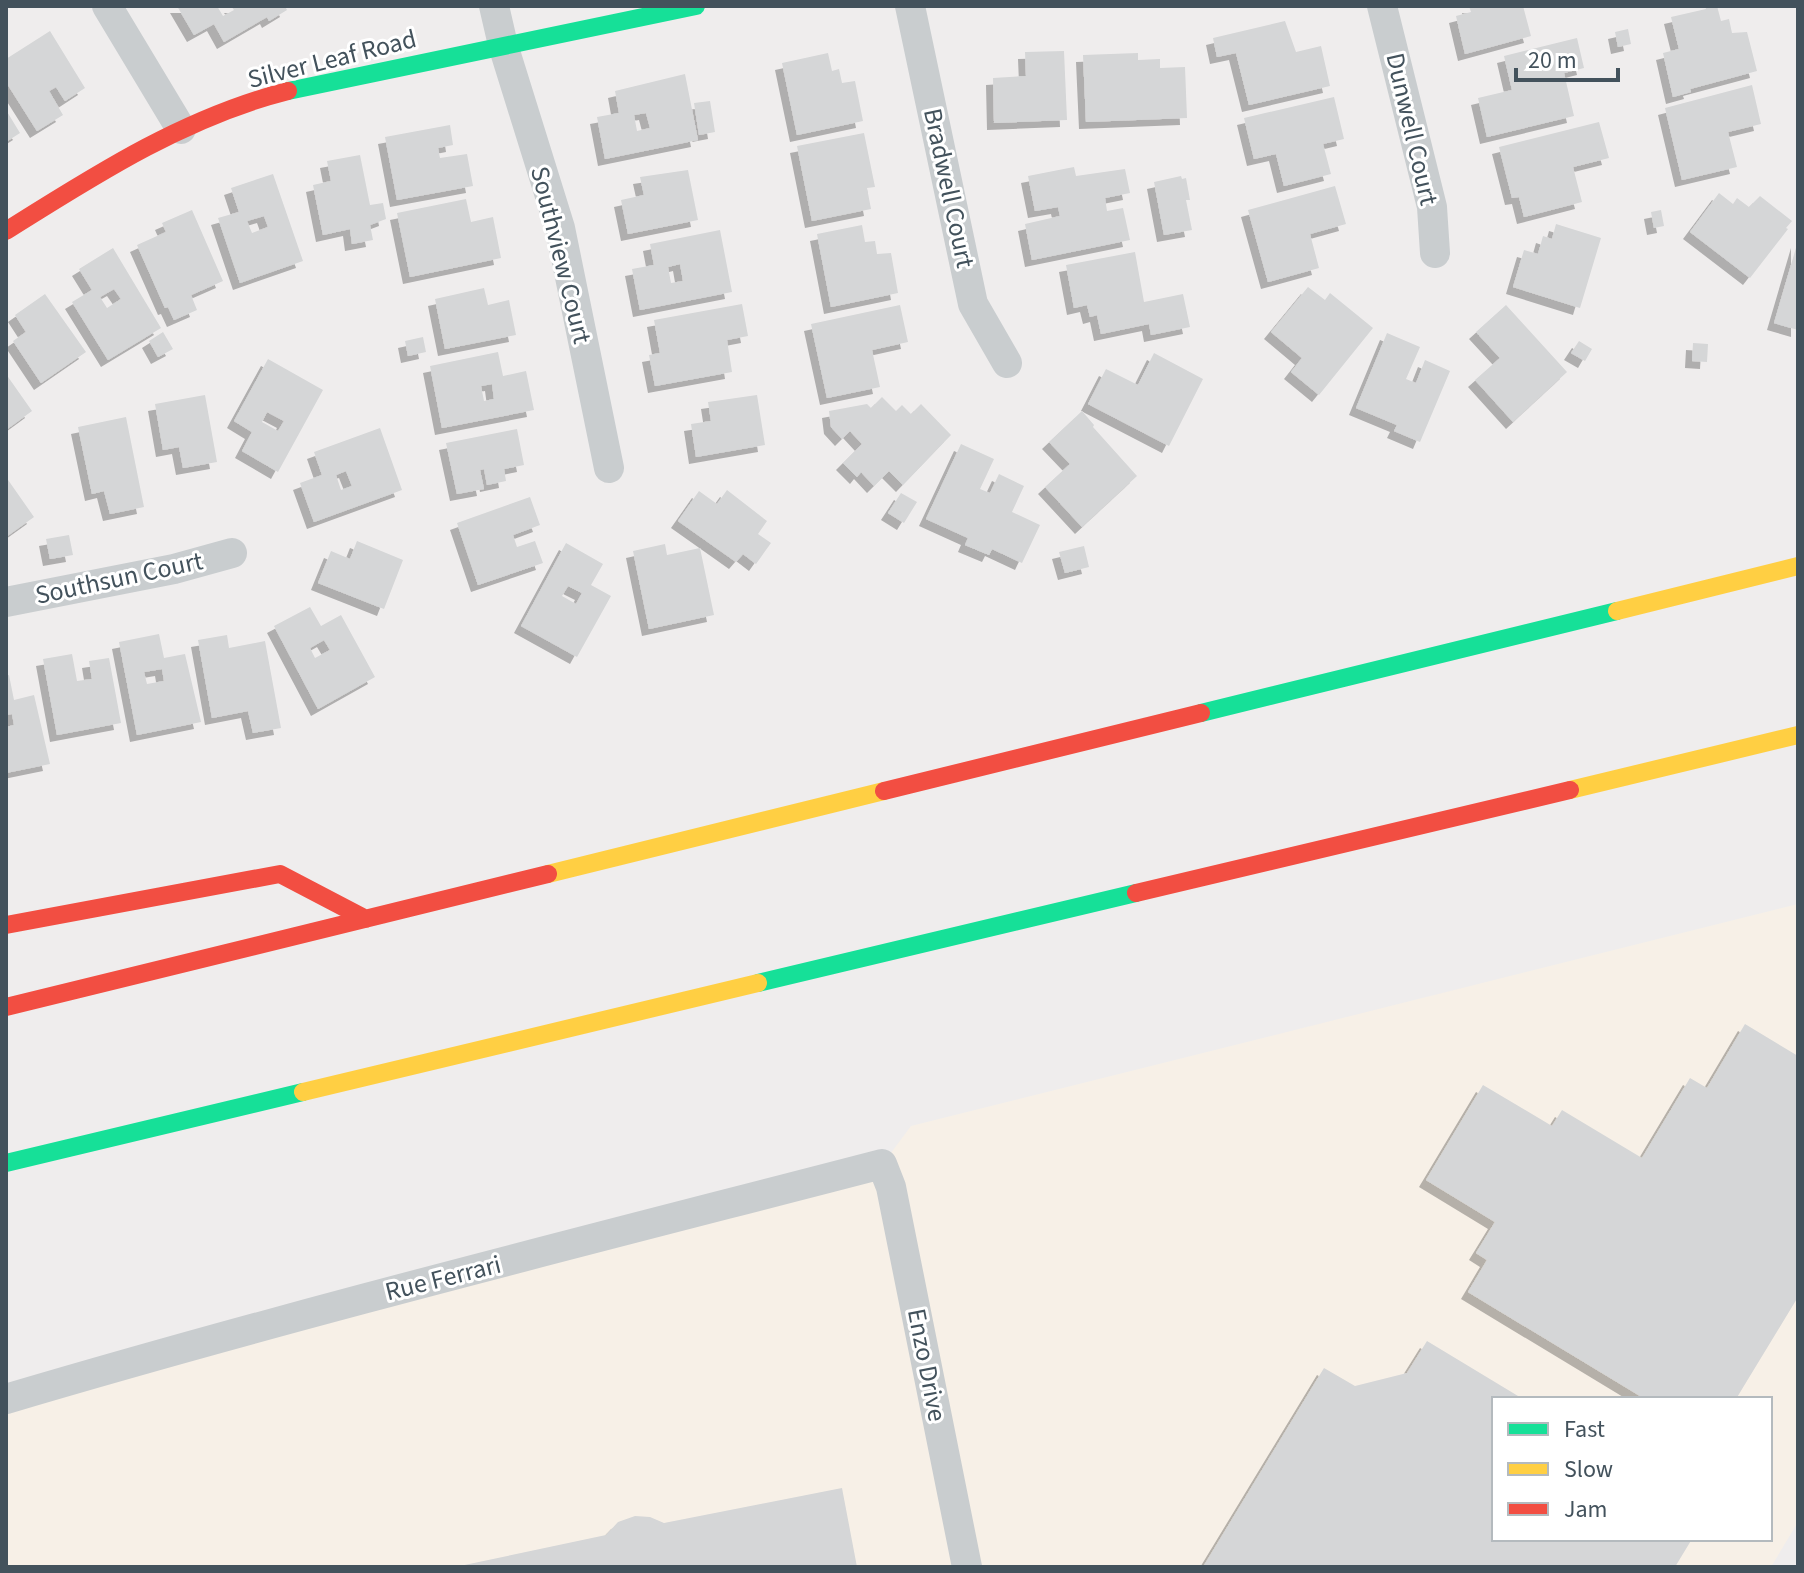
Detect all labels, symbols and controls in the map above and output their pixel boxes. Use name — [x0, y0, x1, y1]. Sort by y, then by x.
street label: Silver Leaf Road — [244, 20, 420, 98]
scale bar — [1516, 32, 1618, 82]
text: 20 m — [1528, 43, 1577, 78]
street label: Dunwell Court — [1377, 49, 1448, 209]
street label: Bradwell Court — [914, 105, 984, 271]
street label: Southview Court — [521, 163, 601, 348]
street label: Southsun Court — [32, 542, 206, 614]
street label: Rue Ferrari — [381, 1246, 505, 1310]
street label: Enzo Drive — [898, 1305, 956, 1425]
legend — [1492, 1397, 1772, 1541]
text: Fast — [1564, 1412, 1605, 1447]
text: Slow — [1564, 1452, 1613, 1487]
text: Jam — [1564, 1492, 1608, 1527]

